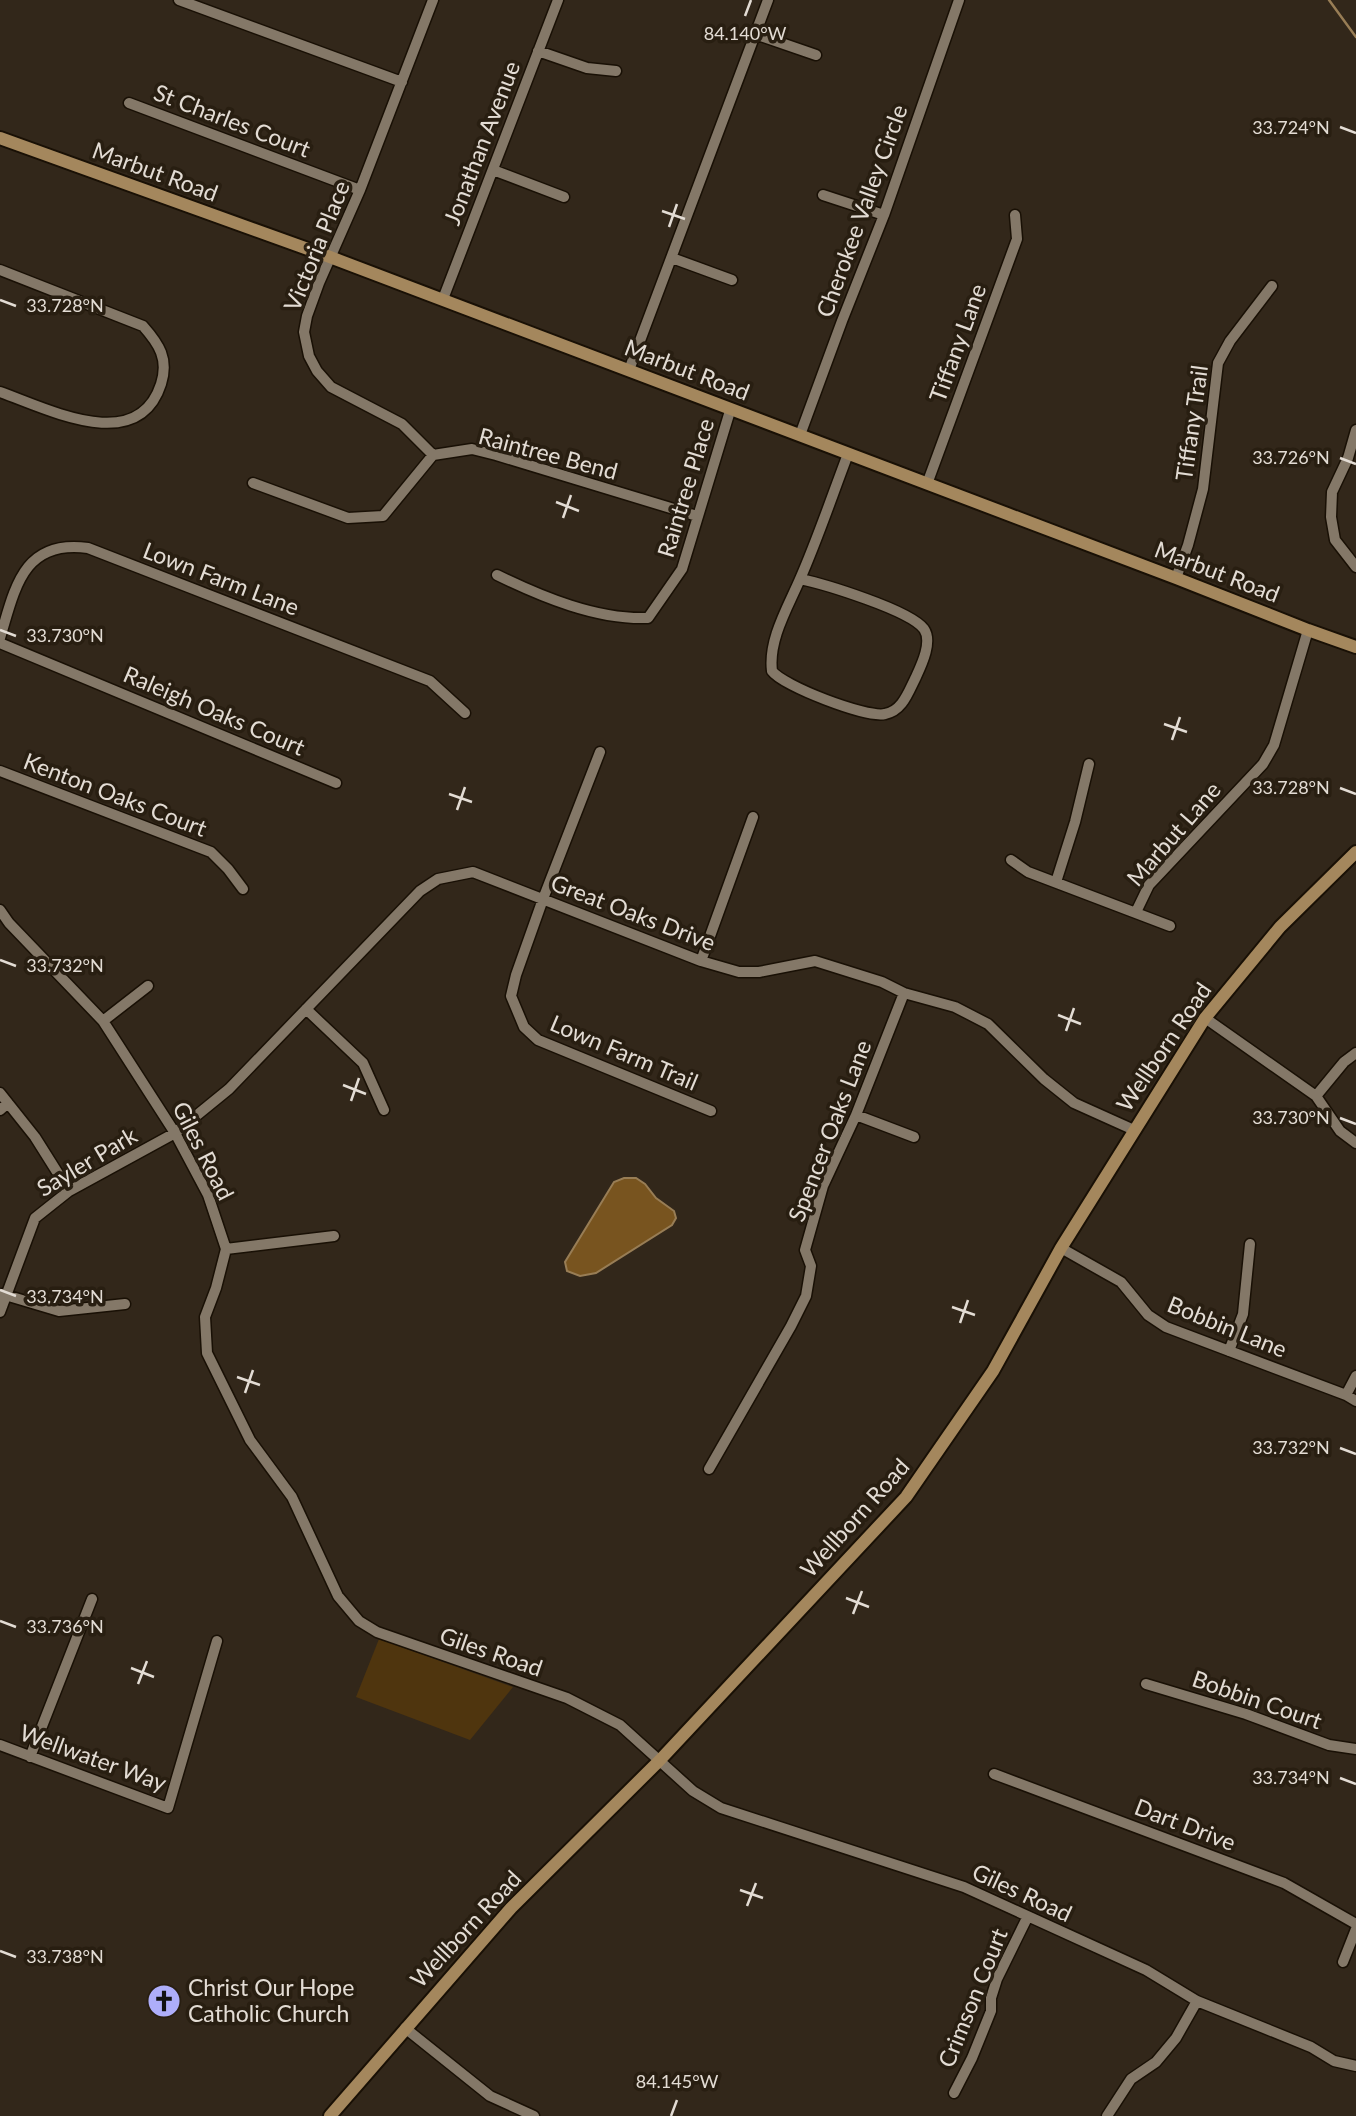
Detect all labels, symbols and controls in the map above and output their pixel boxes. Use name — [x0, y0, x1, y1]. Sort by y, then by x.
text: 84.140°W — [704, 22, 787, 44]
street label: Jonathan Avenue — [437, 57, 525, 228]
street label: St Charles Court — [150, 77, 315, 163]
street label: Cherokee Valley Circle — [810, 101, 913, 321]
text: 33.724°N — [1252, 116, 1330, 138]
street label: Marbut Road — [89, 135, 222, 207]
street label: Victoria Place — [277, 176, 355, 315]
street label: Tiffany Lane — [923, 280, 991, 406]
text: 33.728°N — [26, 294, 104, 316]
street label: Marbut Road — [621, 332, 754, 406]
street label: Tiffany Trail — [1169, 363, 1213, 482]
street label: Raintree Place — [651, 415, 719, 561]
street label: Raintree Bend — [476, 421, 621, 485]
text: 33.726°N — [1252, 446, 1330, 468]
street label: Marbut Road — [1151, 534, 1284, 608]
street label: Lown Farm Lane — [139, 535, 303, 621]
text: 33.730°N — [26, 624, 104, 646]
street label: Raleigh Oaks Court — [120, 659, 310, 761]
street label: Kenton Oaks Court — [20, 746, 212, 842]
street label: Marbut Lane — [1120, 776, 1226, 891]
text: 33.728°N — [1252, 776, 1330, 798]
street label: Great Oaks Drive — [547, 868, 720, 956]
text: 33.732°N — [26, 954, 104, 976]
street label: Wellborn Road — [1110, 977, 1217, 1116]
street label: Lown Farm Trail — [546, 1008, 702, 1096]
street label: Spencer Oaks Lane — [782, 1036, 877, 1225]
street label: Giles Road — [167, 1097, 241, 1204]
text: 33.730°N — [1252, 1106, 1330, 1128]
street label: Sayler Park — [31, 1120, 142, 1202]
text: 33.734°N — [26, 1285, 104, 1307]
street label: Bobbin Lane — [1164, 1289, 1291, 1363]
text: 33.732°N — [1252, 1436, 1330, 1458]
street label: Wellborn Road — [794, 1452, 915, 1582]
text: 33.736°N — [26, 1615, 104, 1637]
street label: Giles Road — [436, 1620, 546, 1682]
street label: Bobbin Court — [1189, 1664, 1327, 1735]
street label: Wellwater Way — [16, 1718, 171, 1797]
text: 33.734°N — [1252, 1766, 1330, 1788]
street label: Dart Drive — [1131, 1792, 1240, 1856]
street label: Giles Road — [968, 1857, 1077, 1927]
street label: Wellborn Road — [404, 1864, 527, 1993]
street label: Crimson Court — [931, 1923, 1013, 2071]
text: 33.738°N — [26, 1945, 104, 1967]
place label: Christ Our Hope Catholic Church — [188, 1973, 354, 2027]
church icon: Christ Our Hope Catholic Church — [145, 1982, 183, 2020]
text: 84.145°W — [636, 2070, 719, 2092]

